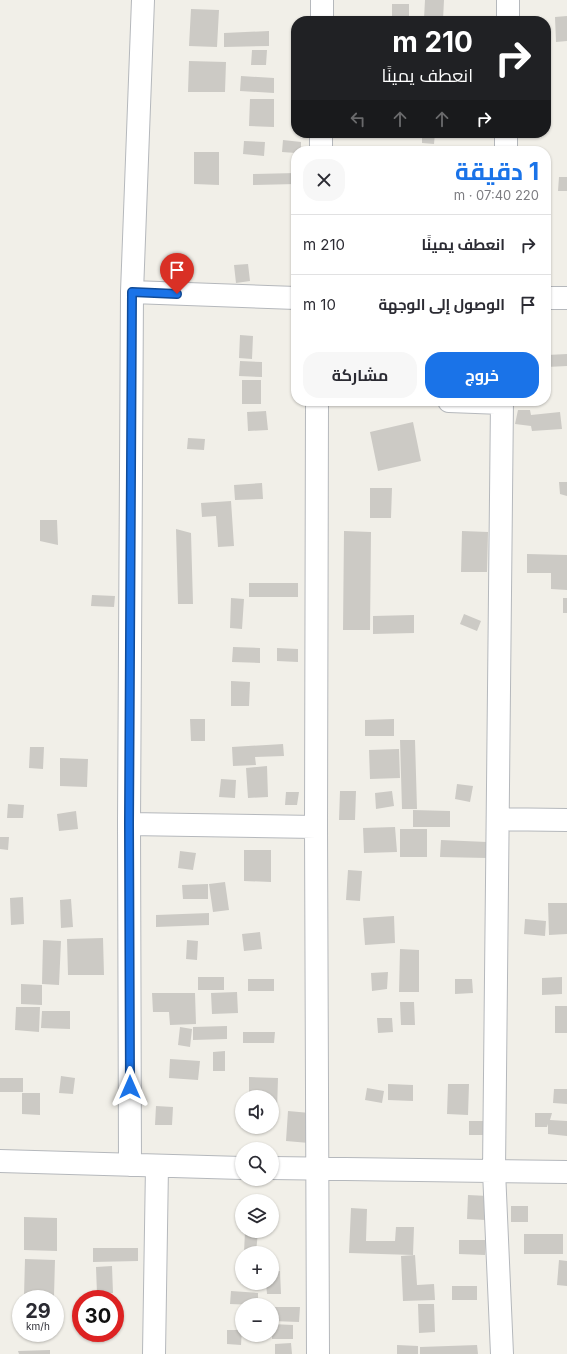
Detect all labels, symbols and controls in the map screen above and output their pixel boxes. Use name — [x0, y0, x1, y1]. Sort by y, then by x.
text: 210 m — [392, 25, 473, 59]
icon: right — [487, 32, 539, 84]
text: انعطف يمينًا — [382, 65, 473, 86]
icon: left — [347, 108, 369, 130]
icon: ahead — [389, 108, 411, 130]
icon: ahead — [431, 108, 453, 130]
icon: right — [473, 108, 495, 130]
text: 1 دقيقة — [455, 157, 539, 186]
button: close — [303, 159, 345, 201]
text: 220 m · 07:40 — [454, 187, 539, 203]
icon: right — [517, 234, 539, 256]
text: 210 m — [303, 235, 345, 254]
text: انعطف يمينًا — [421, 235, 505, 254]
pin — [160, 253, 194, 294]
icon: arrive — [166, 259, 188, 281]
icon: arrive — [517, 294, 539, 316]
text: 10 m — [303, 295, 336, 314]
text: الوصول إلى الوجهة — [378, 295, 505, 314]
button: مشاركة — [303, 352, 417, 398]
button: خروج — [425, 352, 539, 398]
position arrow — [109, 1066, 151, 1108]
map controls — [235, 1090, 279, 1342]
button: sound — [235, 1090, 279, 1134]
button: search — [235, 1142, 279, 1186]
button: layers — [235, 1194, 279, 1238]
button: + — [235, 1246, 279, 1290]
speed limit sign: 30 — [72, 1290, 124, 1342]
button: − — [235, 1298, 279, 1342]
text: 29 — [25, 1299, 51, 1323]
text: km/h — [26, 1320, 50, 1332]

